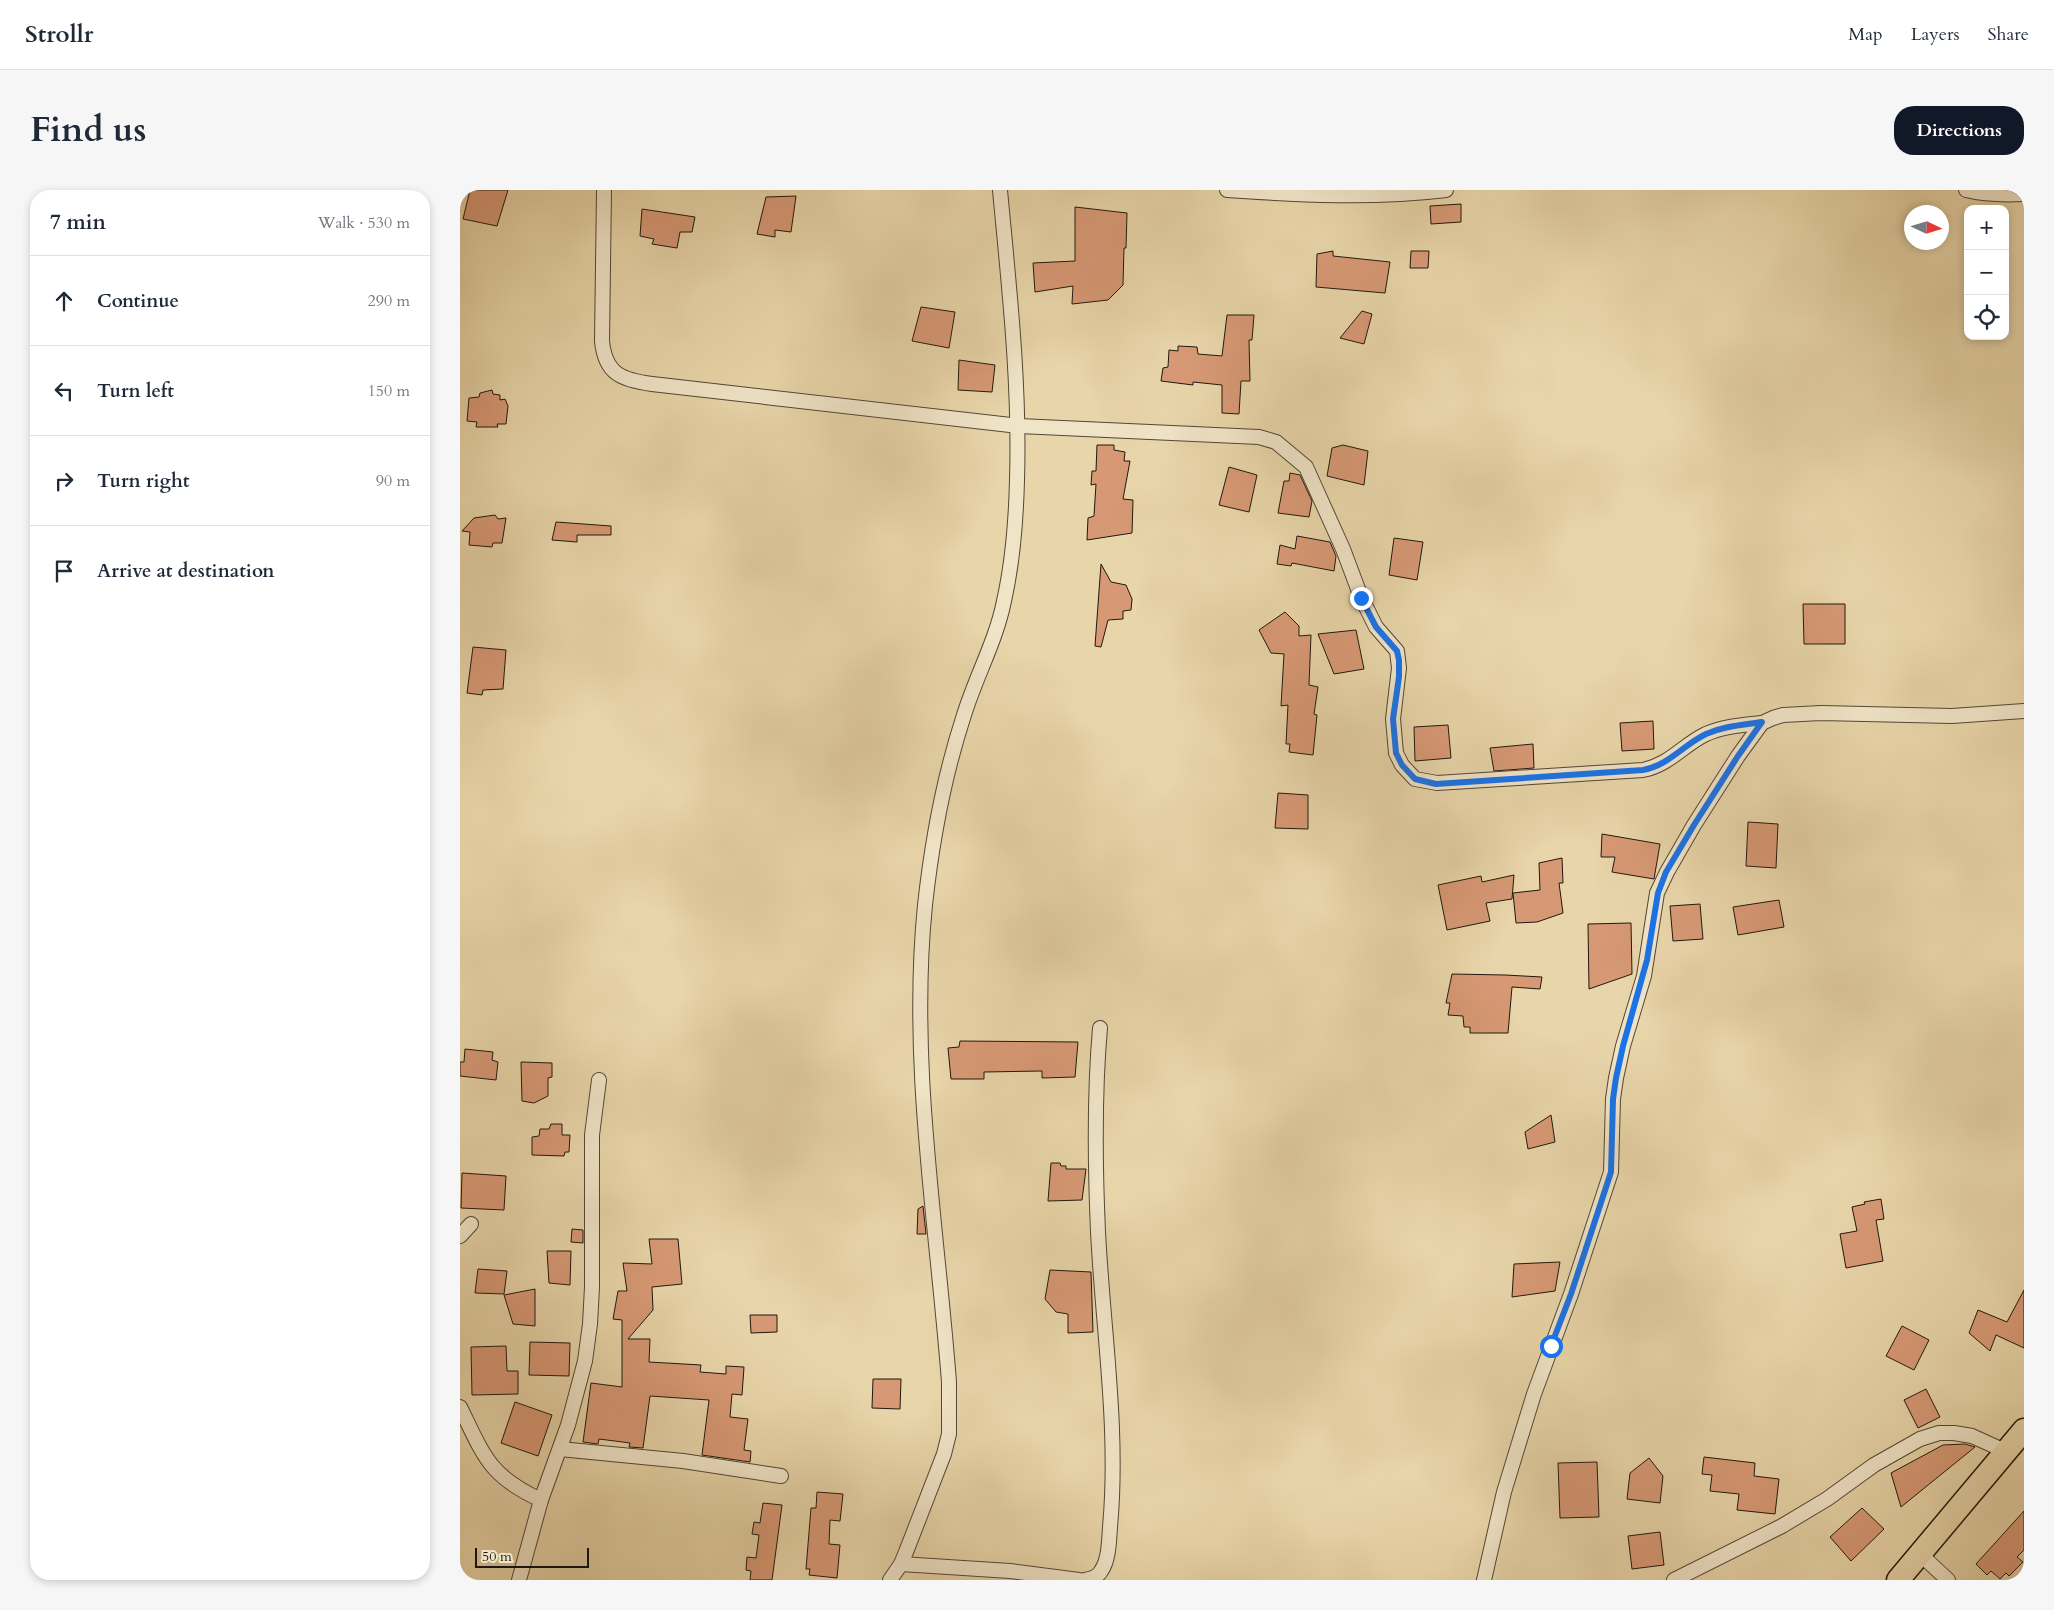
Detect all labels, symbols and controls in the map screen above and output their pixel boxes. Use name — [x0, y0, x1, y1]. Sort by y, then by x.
text: Strollr — [25, 18, 93, 51]
text: Map — [1848, 22, 1883, 47]
text: Layers — [1911, 22, 1960, 47]
text: Share — [1988, 22, 2029, 47]
text: Find us — [30, 106, 146, 154]
button: Directions — [1894, 106, 2024, 155]
north arrow — [1904, 205, 1949, 250]
map controls — [1964, 205, 2009, 340]
button: + — [1964, 205, 2009, 250]
text: 7 min — [50, 208, 106, 237]
text: Walk · 530 m — [318, 212, 410, 234]
button: − — [1964, 250, 2009, 295]
icon: ahead — [50, 287, 78, 315]
text: Continue — [97, 288, 179, 314]
text: 290 m — [368, 290, 410, 312]
button: locate — [1964, 295, 2009, 340]
icon: left — [50, 377, 78, 405]
text: Turn left — [97, 378, 174, 404]
text: 150 m — [368, 380, 410, 402]
icon: right — [50, 467, 78, 495]
text: Turn right — [97, 468, 189, 494]
text: 90 m — [376, 470, 410, 492]
icon: arrive — [50, 557, 78, 585]
text: Arrive at destination — [97, 558, 274, 584]
route end — [1350, 587, 1373, 610]
route start — [1540, 1335, 1563, 1358]
scale bar — [475, 1545, 589, 1568]
text: 50 m — [482, 1547, 512, 1566]

